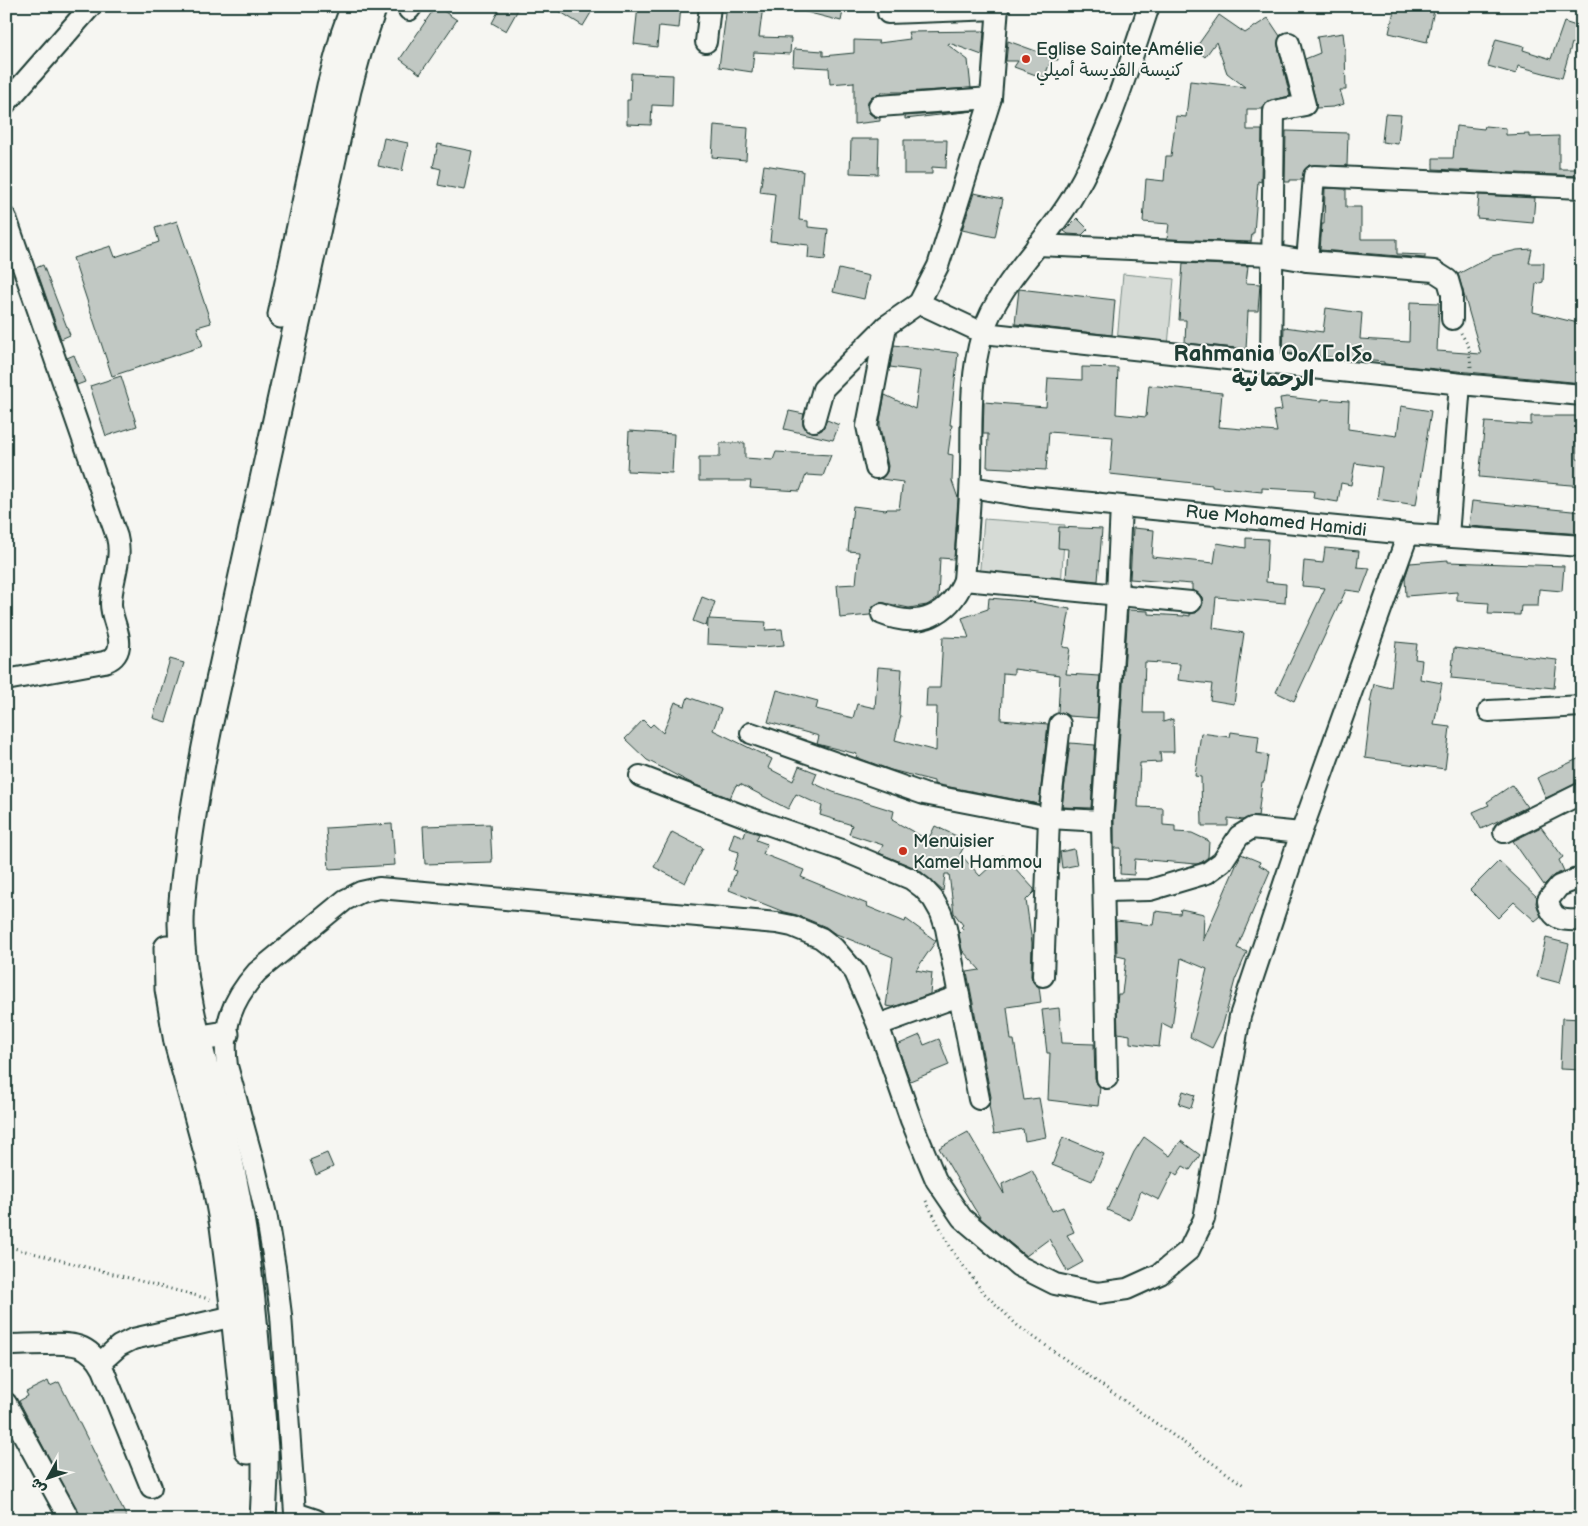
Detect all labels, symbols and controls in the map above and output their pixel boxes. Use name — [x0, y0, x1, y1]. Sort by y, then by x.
place label: Eglise Sainte-Amélie كنيسة القديسة أميلي — [1036, 39, 1204, 86]
marker: Eglise Sainte-Amélie كنيسة القديسة أميلي — [1020, 53, 1032, 65]
district label: Rahmania ⵔⴰⵃⵎⴰⵏⵢⴰ الرحمانية — [1174, 341, 1372, 393]
street label: Rue Mohamed Hamidi — [1184, 501, 1368, 541]
place label: Menuisier Kamel Hammou — [913, 831, 1042, 873]
marker: Menuisier Kamel Hammou — [897, 845, 909, 857]
north arrow — [22, 1454, 72, 1504]
text: ش — [27, 1475, 50, 1497]

